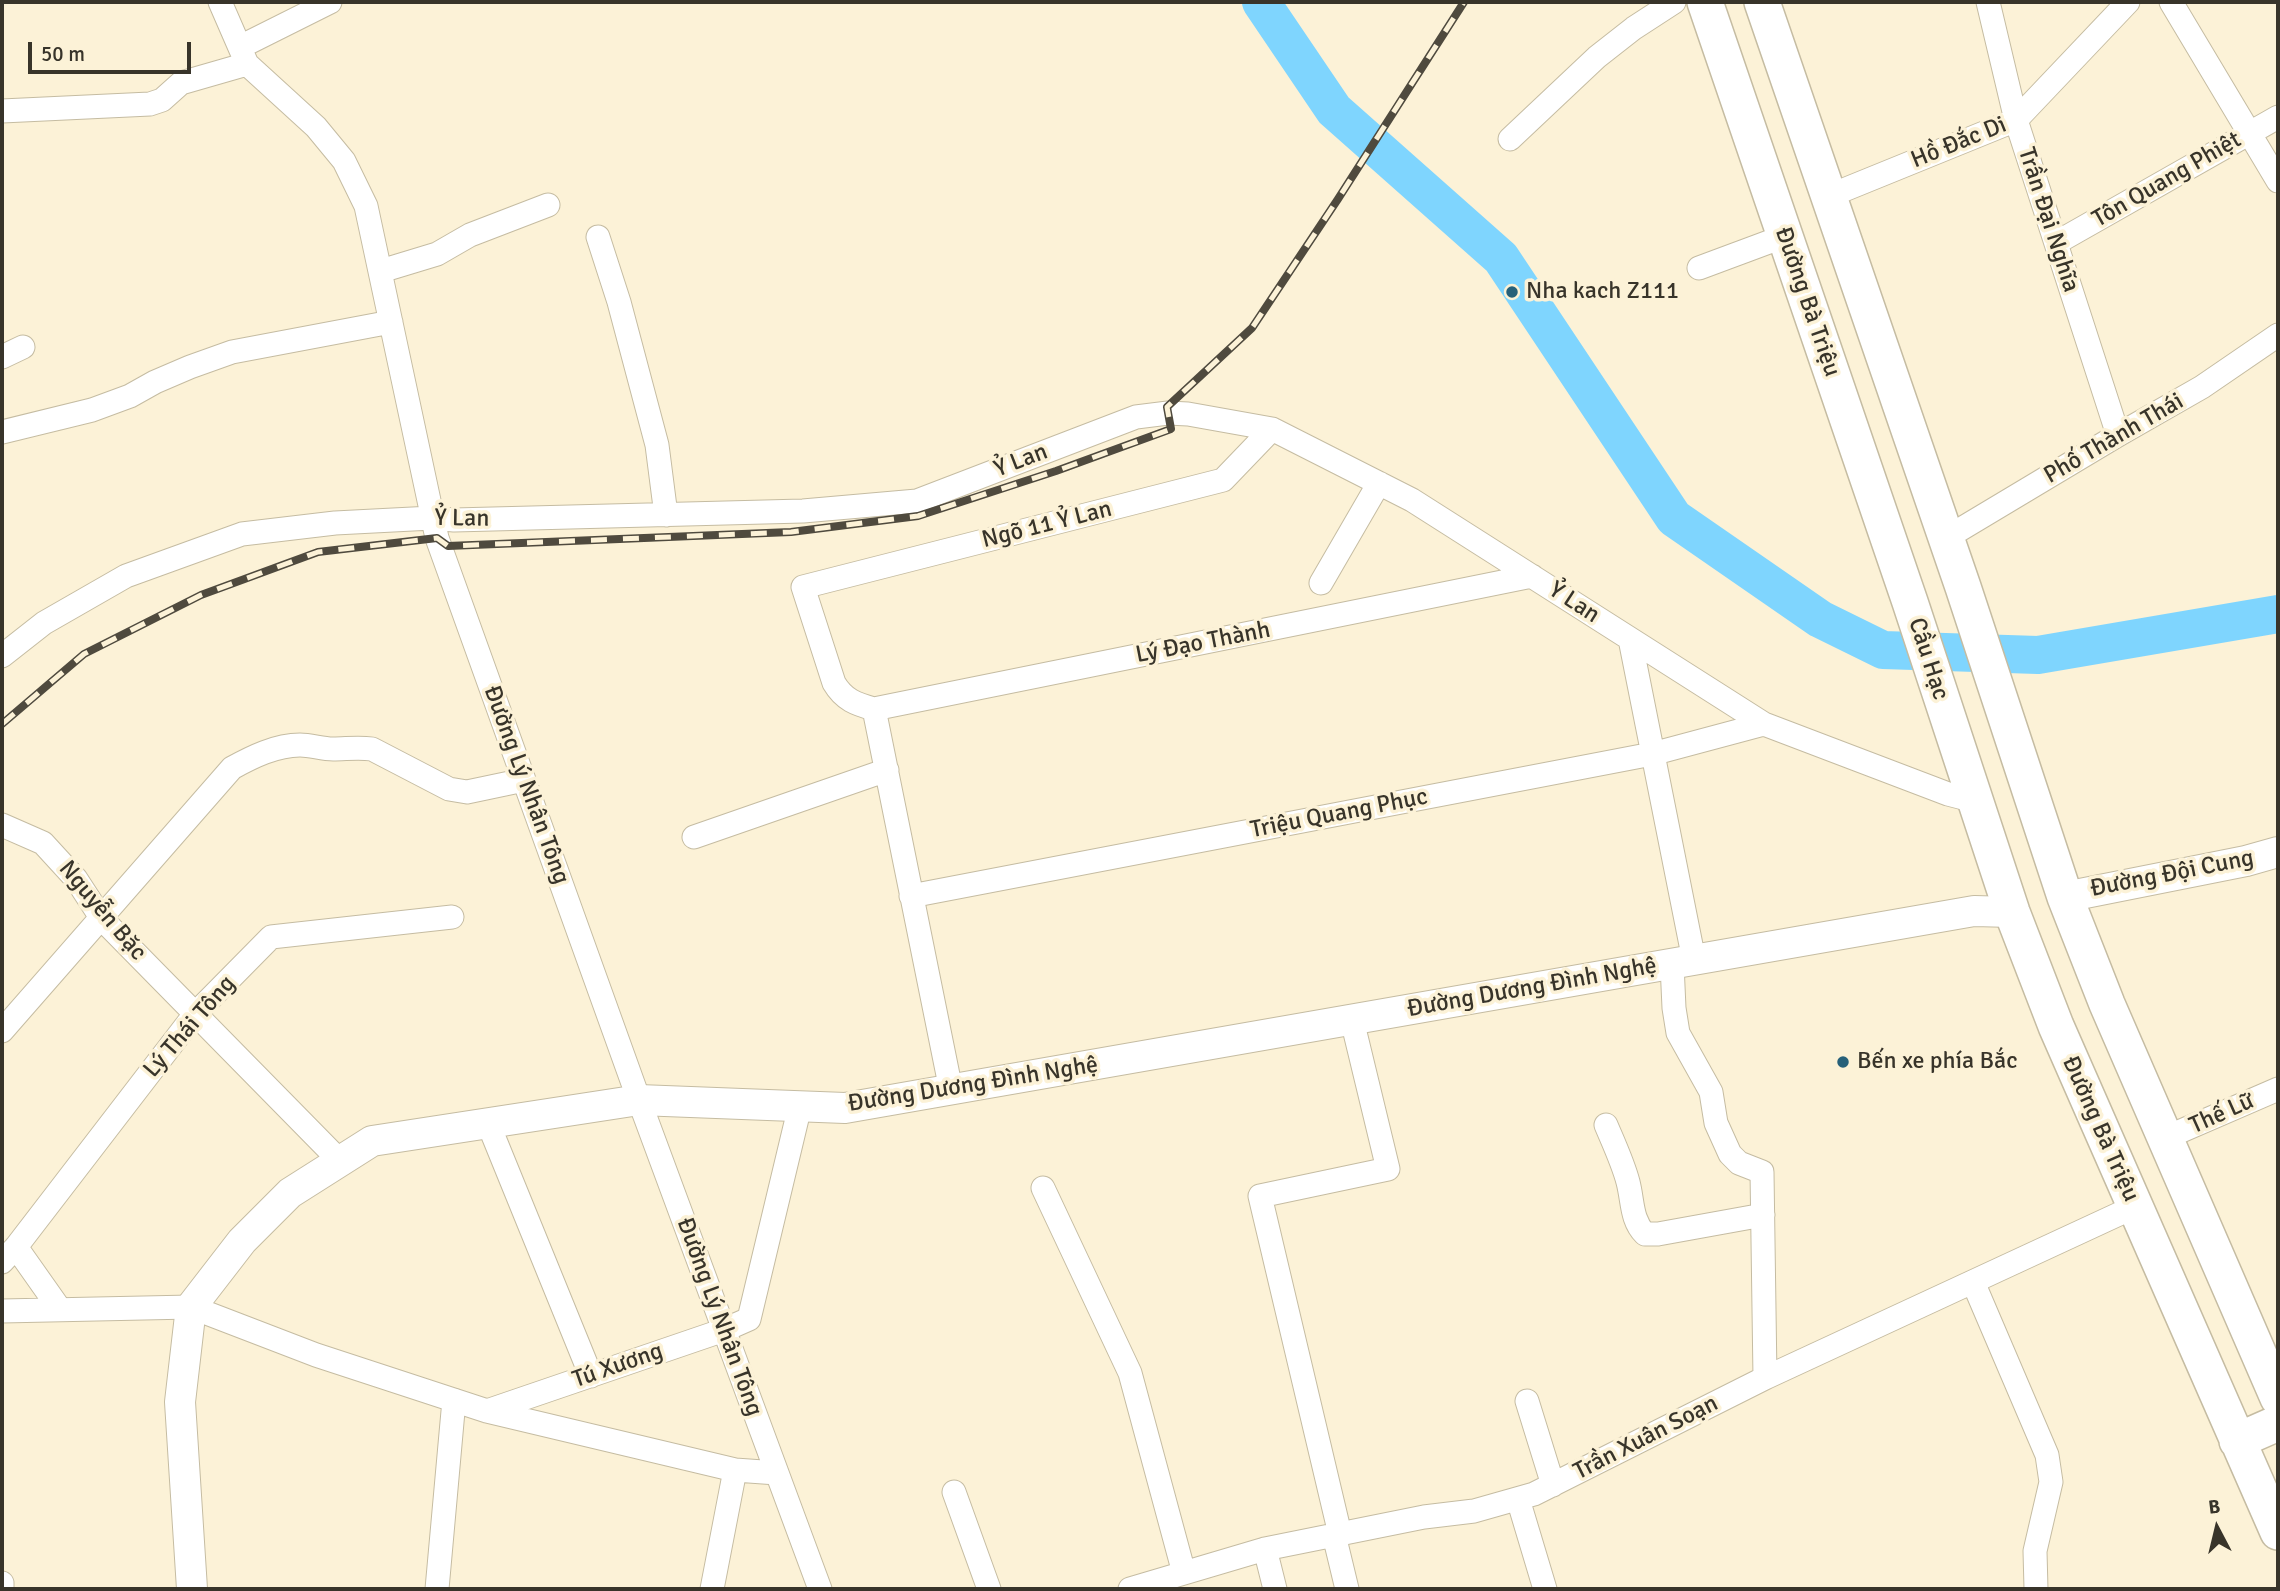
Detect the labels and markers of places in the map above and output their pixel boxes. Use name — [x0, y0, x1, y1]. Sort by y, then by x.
place label: Nha kach Z111 — [1526, 278, 1679, 306]
marker: Nha kach Z111 — [1504, 284, 1520, 300]
place label: Bến xe phía Bắc — [1857, 1048, 2017, 1076]
marker: Bến xe phía Bắc — [1835, 1054, 1851, 1070]

